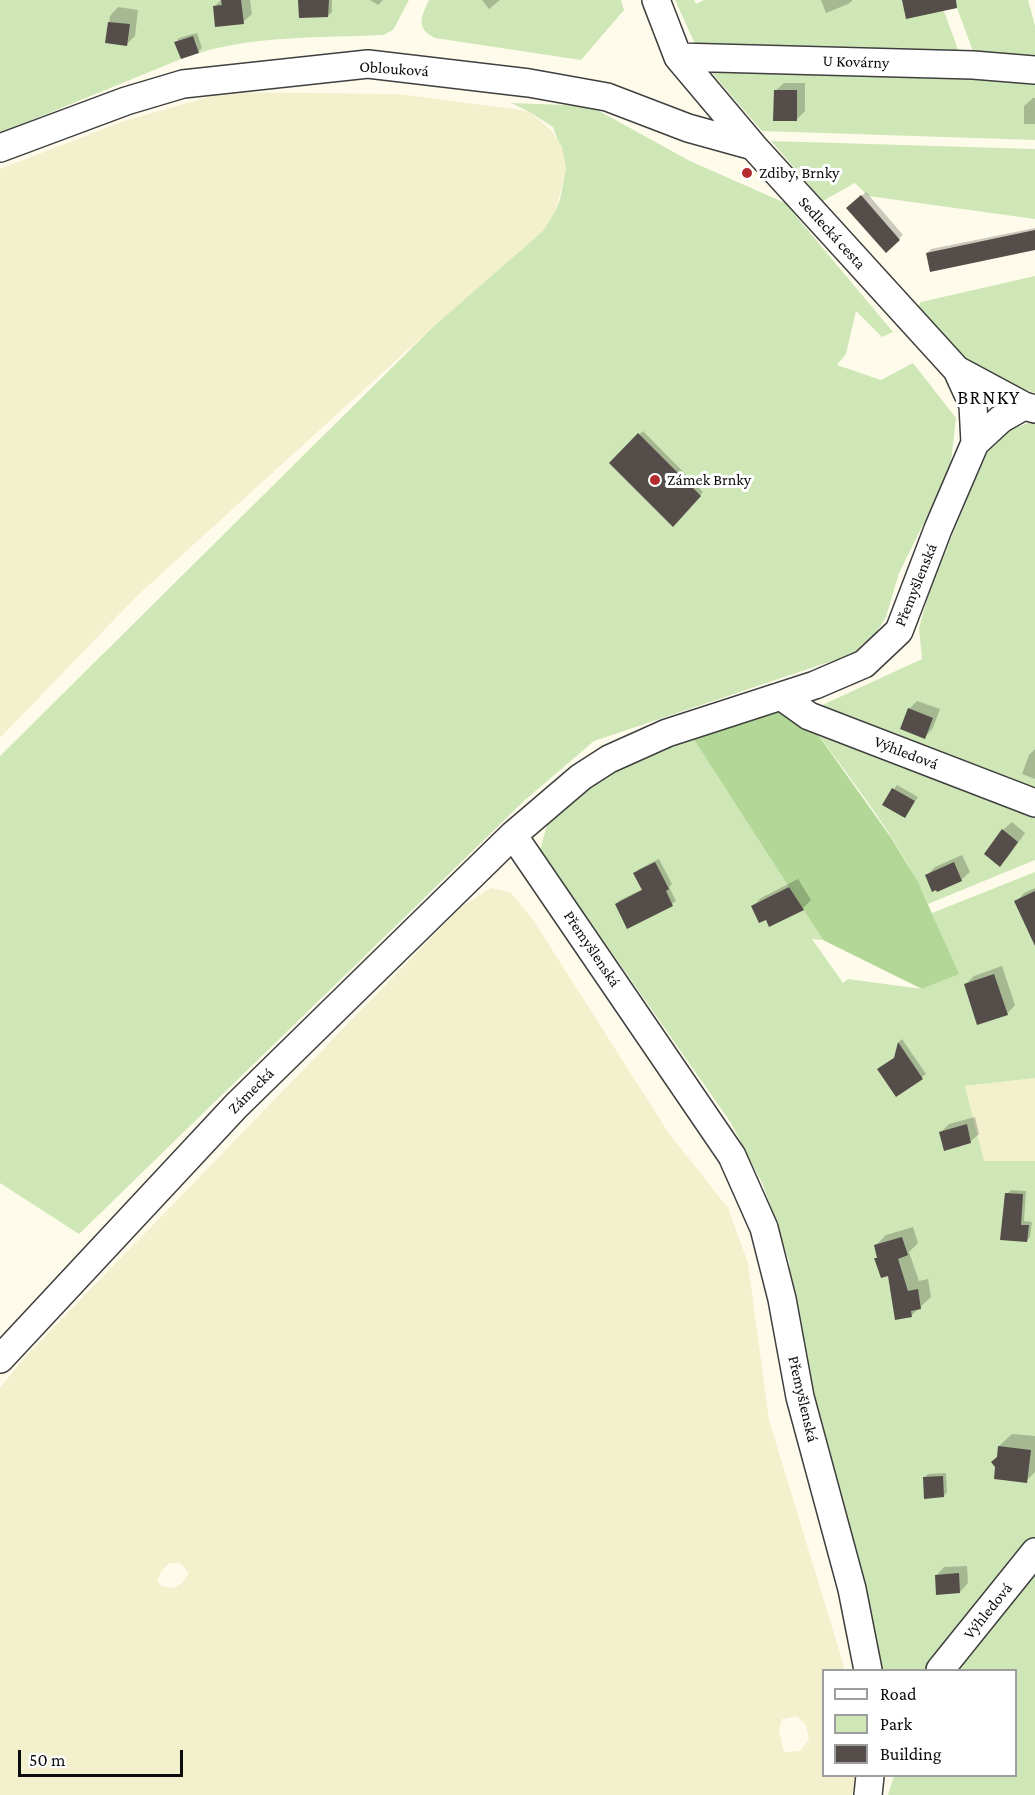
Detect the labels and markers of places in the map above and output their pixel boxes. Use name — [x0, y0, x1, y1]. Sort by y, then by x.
place label: Zdiby, Brnky — [759, 163, 839, 183]
marker: Zdiby, Brnky — [740, 166, 754, 180]
place label: Zámek Brnky — [667, 470, 751, 490]
marker: Zámek Brnky — [648, 473, 662, 487]

